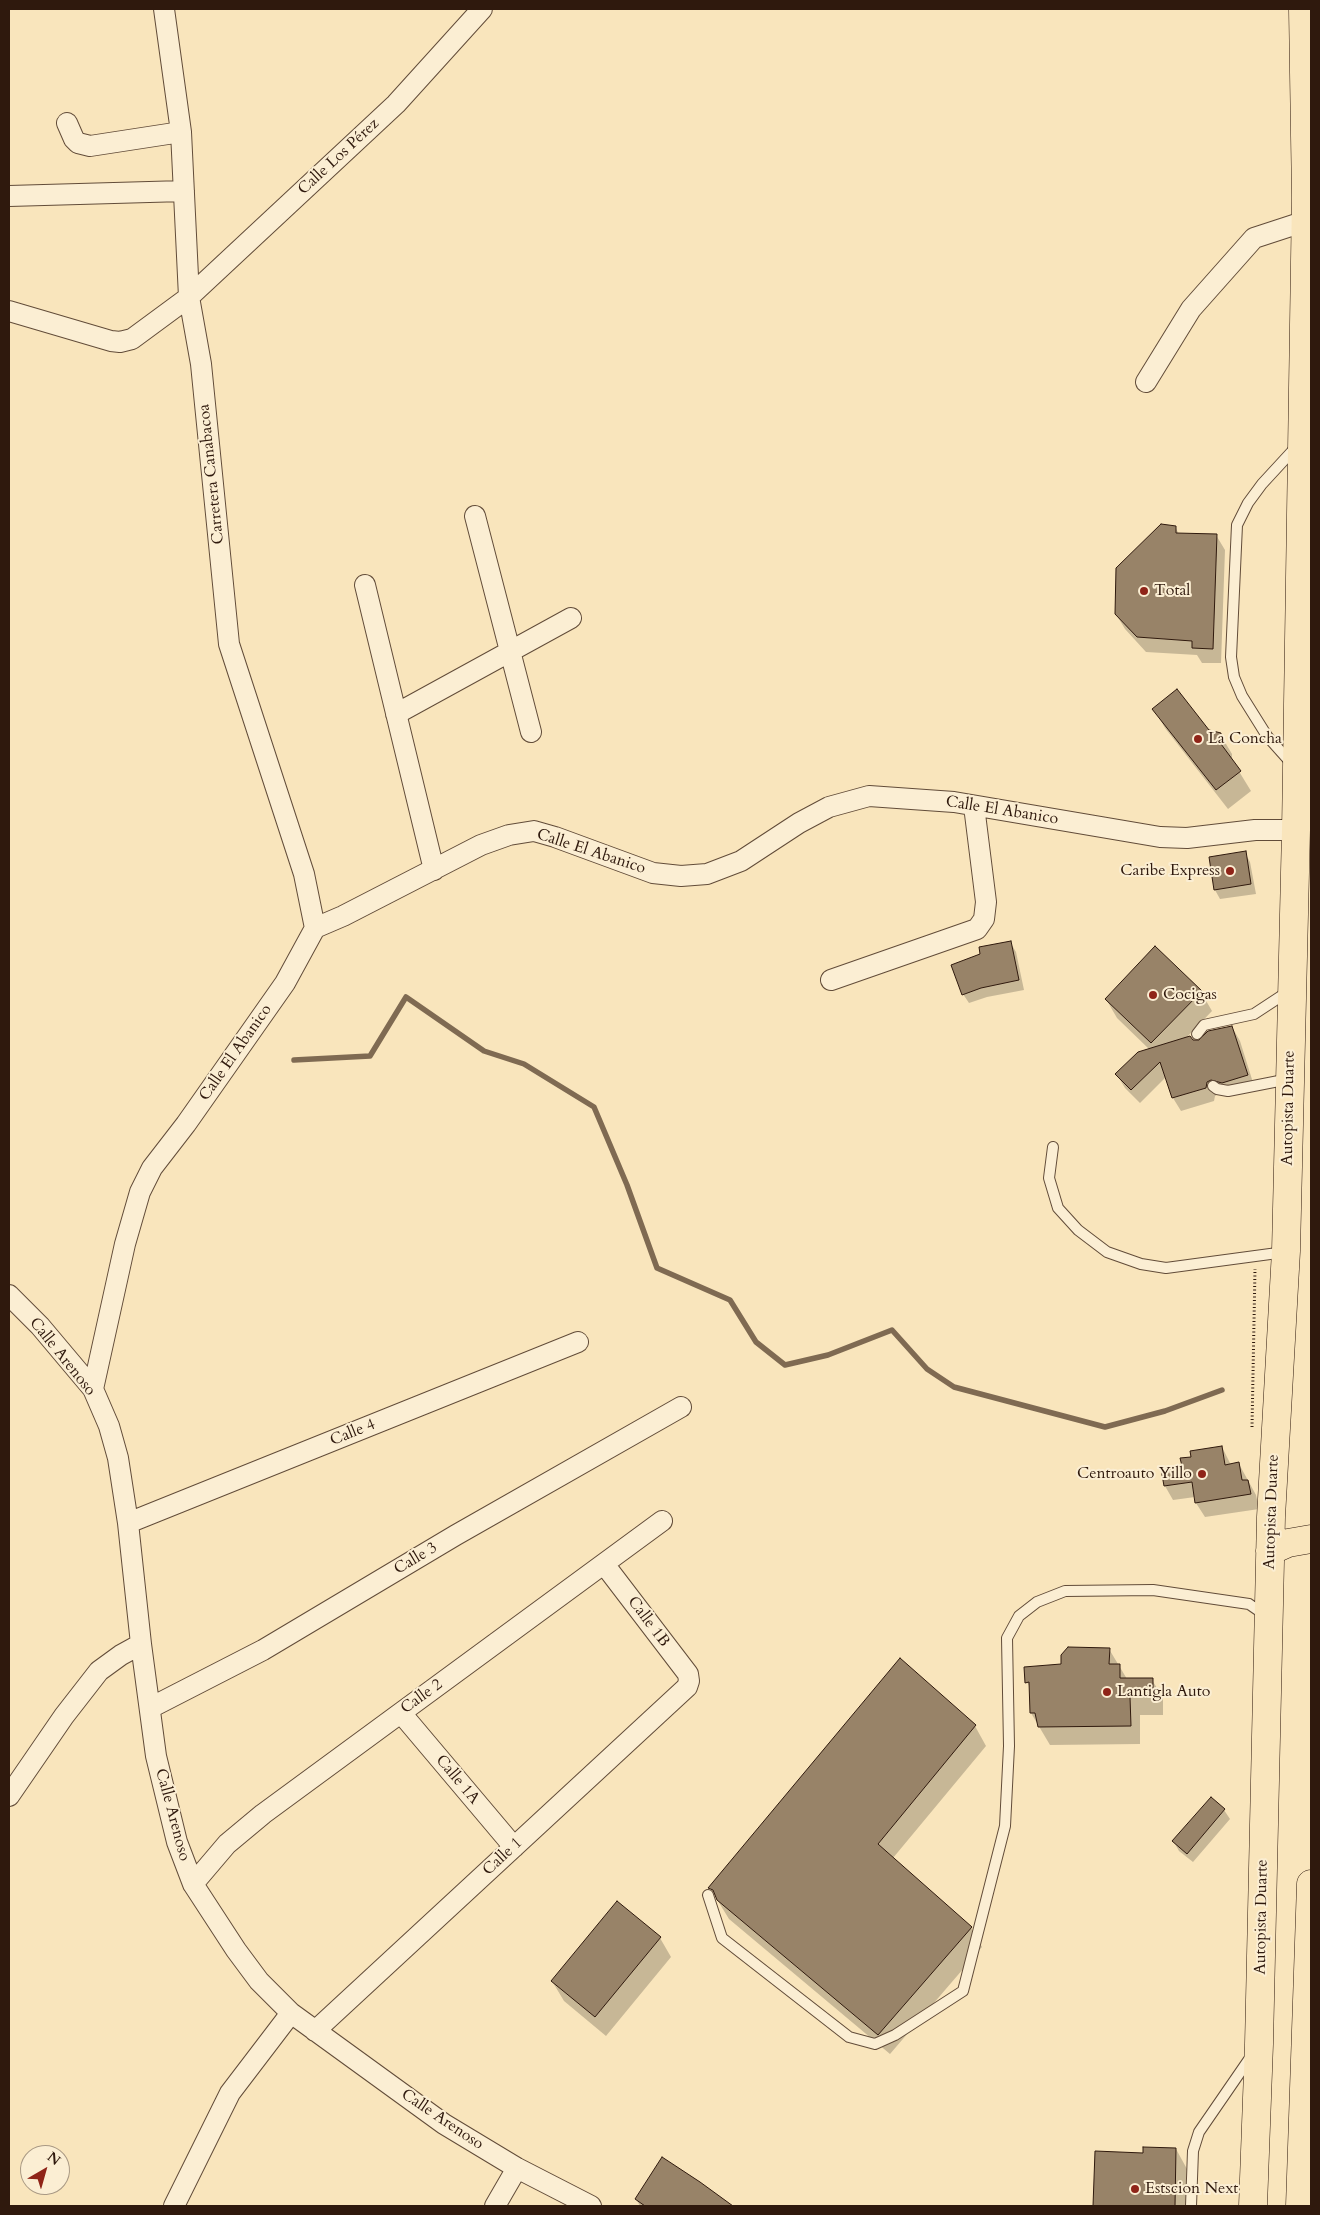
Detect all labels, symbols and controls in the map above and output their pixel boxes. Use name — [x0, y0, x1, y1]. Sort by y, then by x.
street label: Calle Los Pérez — [294, 115, 384, 199]
street label: Carretera Canabacoa — [195, 403, 229, 545]
place label: Total — [1154, 581, 1190, 601]
marker: Total — [1138, 585, 1150, 597]
place label: La Concha — [1208, 729, 1282, 749]
marker: La Concha — [1192, 733, 1204, 745]
street label: Calle El Abanico — [944, 793, 1060, 829]
street label: Calle El Abanico — [534, 825, 648, 879]
place label: Caribe Express — [1120, 861, 1220, 881]
marker: Caribe Express — [1224, 865, 1236, 877]
place label: Cocigas — [1163, 985, 1217, 1005]
marker: Cocigas — [1147, 989, 1159, 1001]
street label: Calle El Abanico — [196, 1001, 276, 1105]
street label: Autopista Duarte — [1278, 1050, 1300, 1166]
street label: Calle Arenoso — [25, 1314, 99, 1400]
street label: Calle 4 — [328, 1415, 378, 1451]
street label: Autopista Duarte — [1260, 1454, 1284, 1570]
place label: Centroauto Yillo — [1077, 1464, 1192, 1484]
marker: Centroauto Yillo — [1196, 1468, 1208, 1480]
street label: Calle 3 — [391, 1539, 441, 1579]
street label: Calle 1B — [623, 1593, 673, 1651]
street label: Calle 2 — [397, 1675, 447, 1719]
place label: Lantigla Auto — [1117, 1682, 1210, 1702]
marker: Lantigla Auto — [1101, 1686, 1113, 1698]
street label: Calle 1A — [431, 1751, 483, 1809]
street label: Calle Arenoso — [150, 1767, 194, 1863]
street label: Calle 1 — [479, 1834, 527, 1880]
street label: Autopista Duarte — [1251, 1859, 1273, 1975]
street label: Calle Arenoso — [397, 2085, 487, 2155]
north arrow — [20, 2145, 70, 2195]
text: N — [43, 2147, 65, 2170]
place label: Estscion Next — [1145, 2179, 1238, 2199]
marker: Estscion Next — [1129, 2183, 1141, 2195]

